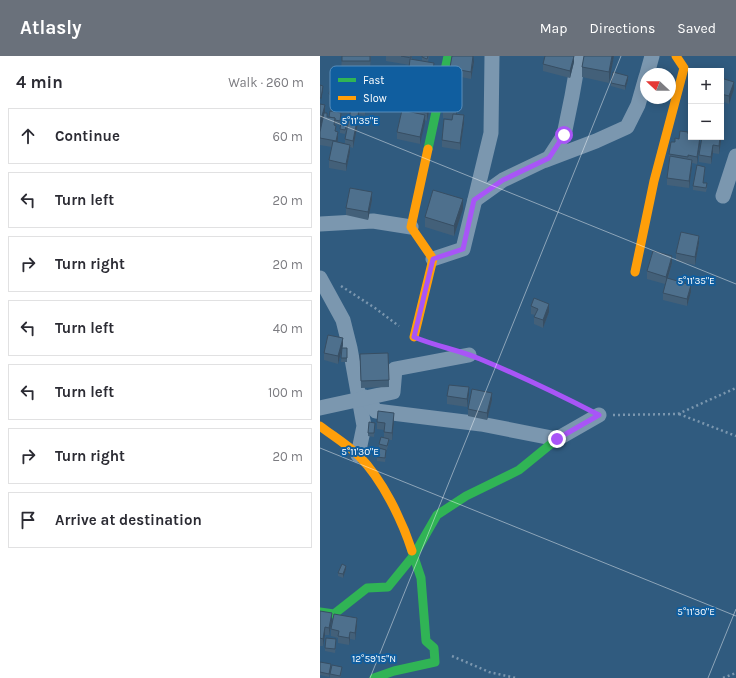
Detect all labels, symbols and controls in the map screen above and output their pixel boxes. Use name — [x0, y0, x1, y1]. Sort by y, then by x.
text: Atlasly — [20, 17, 82, 39]
text: Map — [540, 20, 568, 37]
text: Directions — [590, 20, 655, 37]
text: Saved — [677, 20, 716, 37]
legend — [330, 66, 462, 112]
north arrow — [640, 68, 676, 104]
map controls — [688, 68, 724, 140]
button: + — [688, 68, 724, 104]
text: 4 min — [16, 72, 63, 92]
text: Fast — [363, 74, 384, 87]
text: Walk · 260 m — [228, 75, 304, 90]
text: Slow — [363, 92, 387, 105]
button: − — [688, 104, 724, 140]
text: 5°11'35"E — [341, 115, 379, 127]
icon: ahead — [17, 125, 39, 147]
route start — [555, 126, 573, 144]
text: Continue — [55, 127, 120, 145]
text: 60 m — [273, 129, 303, 144]
icon: left — [17, 189, 39, 211]
text: Turn left — [55, 191, 114, 209]
text: 20 m — [273, 193, 303, 208]
icon: right — [17, 253, 39, 275]
text: Turn right — [55, 255, 125, 273]
text: 20 m — [273, 257, 303, 272]
text: 5°11'35"E — [677, 275, 715, 287]
icon: left — [17, 317, 39, 339]
text: Turn left — [55, 319, 114, 337]
text: 40 m — [273, 321, 303, 336]
icon: left — [17, 381, 39, 403]
text: Turn left — [55, 383, 114, 401]
text: 100 m — [268, 385, 303, 400]
route end — [548, 430, 566, 448]
icon: right — [17, 445, 39, 467]
text: 5°11'30"E — [341, 446, 379, 458]
text: Turn right — [55, 447, 125, 465]
text: 20 m — [273, 449, 303, 464]
icon: arrive — [17, 509, 39, 531]
text: Arrive at destination — [55, 511, 202, 529]
text: 5°11'30"E — [677, 606, 715, 618]
text: 12°59'15"N — [352, 653, 396, 665]

